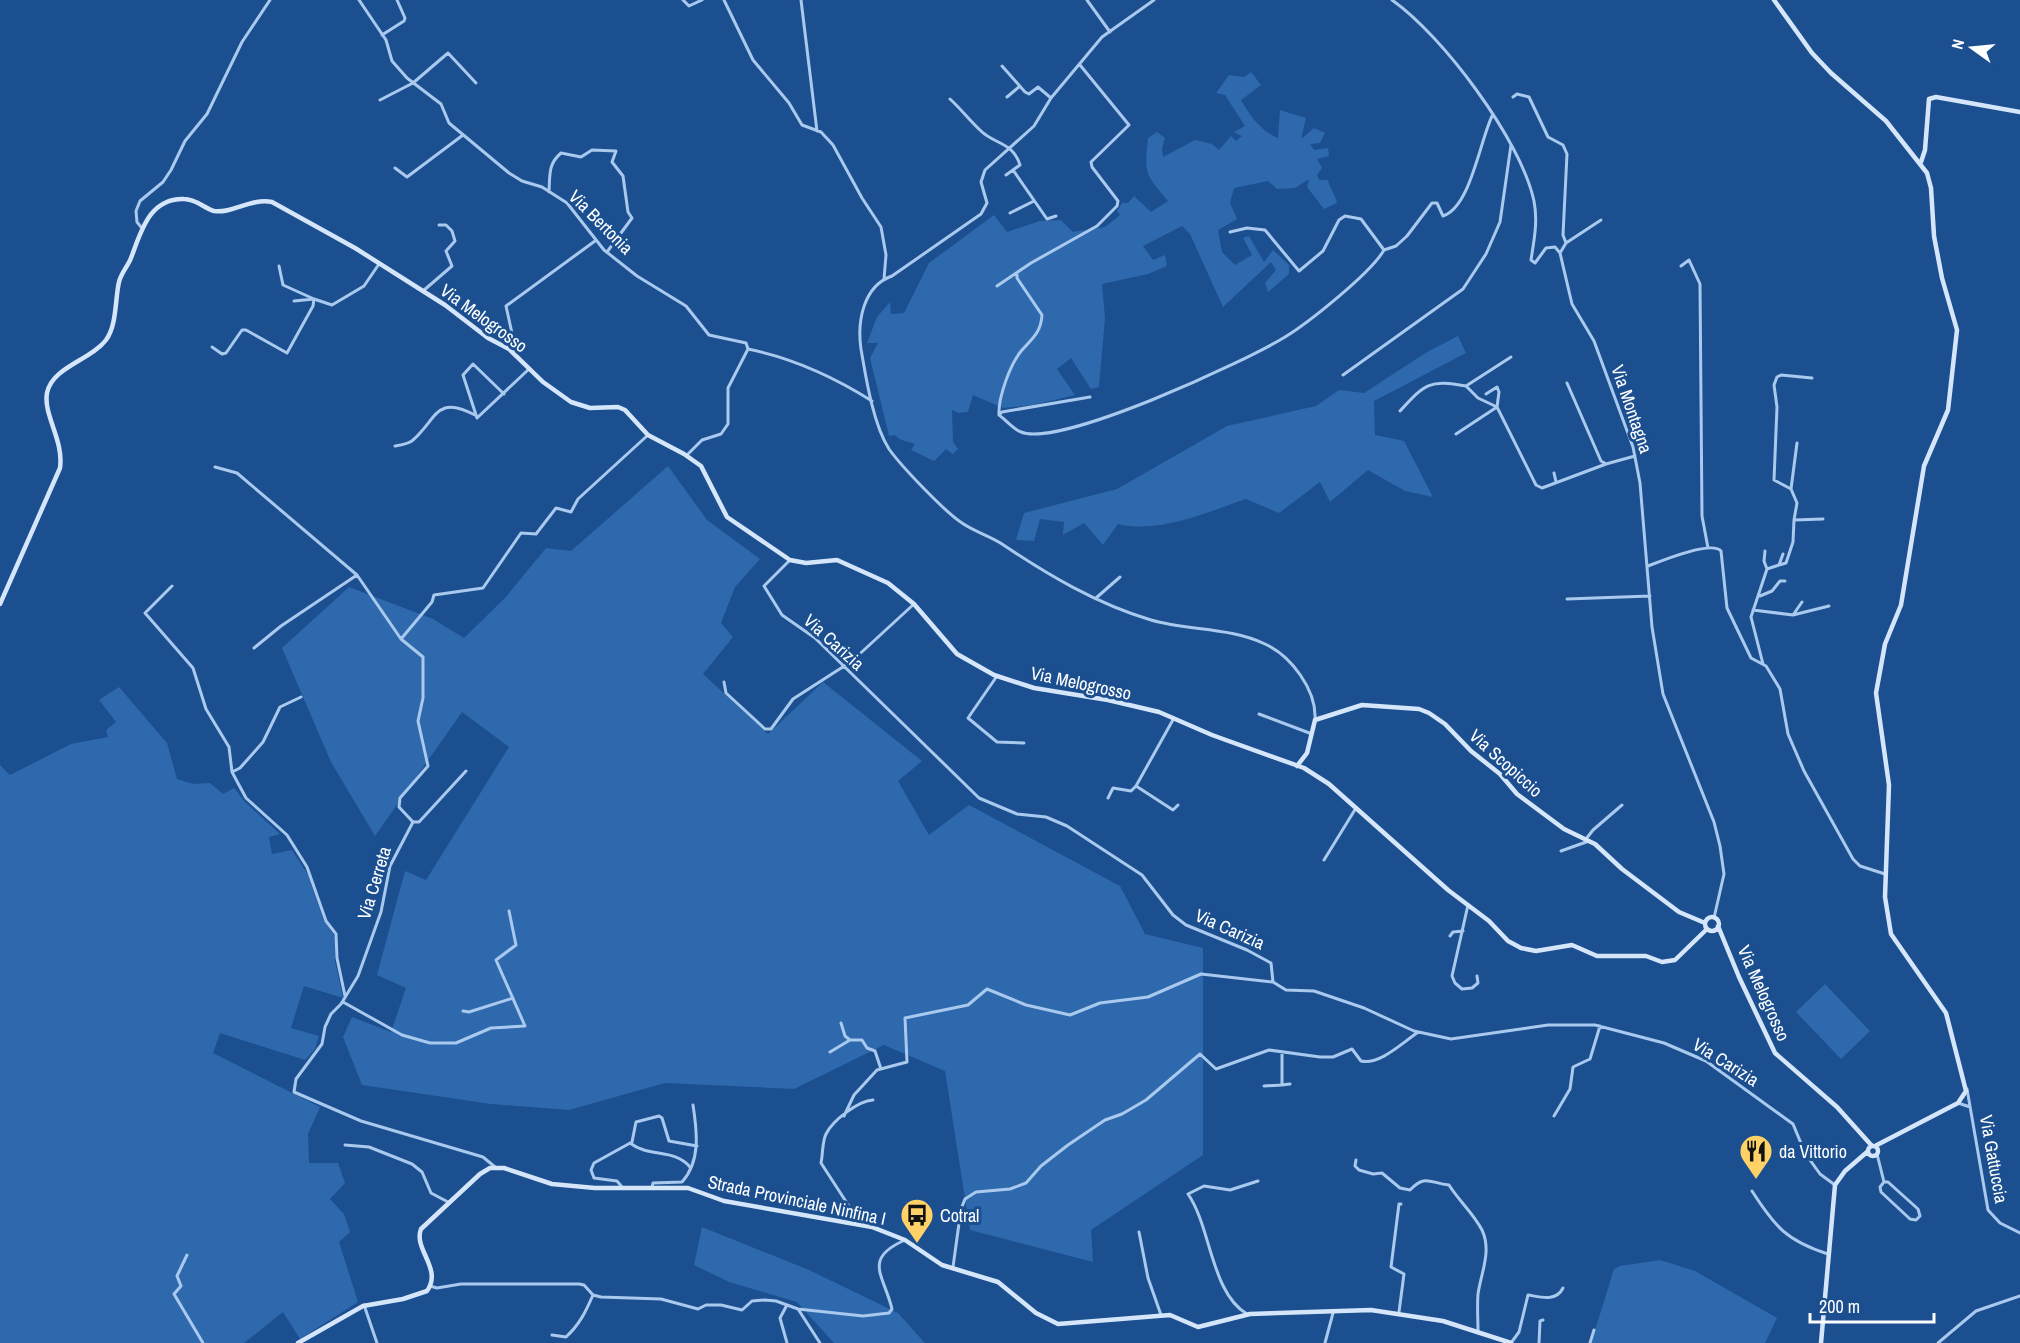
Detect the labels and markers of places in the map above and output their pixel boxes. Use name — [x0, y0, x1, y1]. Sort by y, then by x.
restaurant icon: da Vittorio — [1738, 1133, 1774, 1180]
place label: da Vittorio — [1779, 1139, 1847, 1164]
bus stop icon: Cotral — [899, 1197, 935, 1244]
place label: Cotral — [940, 1203, 979, 1228]

